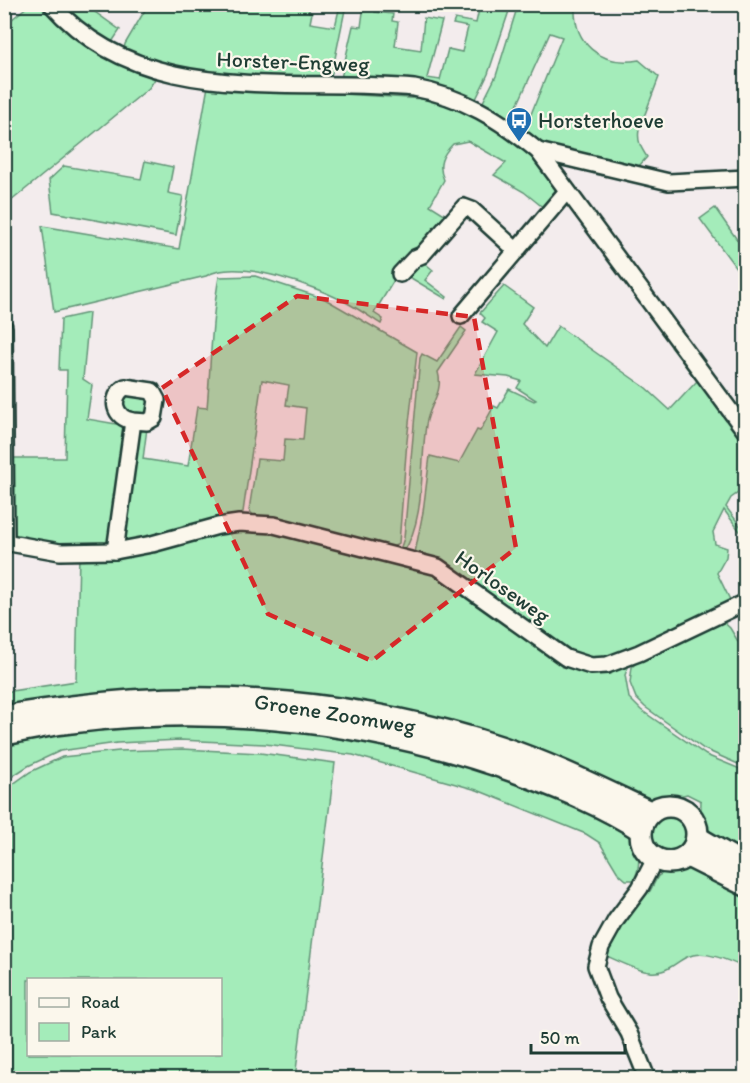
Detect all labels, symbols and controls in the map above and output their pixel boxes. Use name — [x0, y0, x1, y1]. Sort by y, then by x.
street label: Horster-Engweg — [216, 45, 371, 78]
bus stop icon: Horsterhoeve — [504, 105, 534, 143]
place label: Horsterhoeve — [538, 107, 664, 134]
street label: Horloseweg — [450, 544, 556, 629]
street label: Groene Zoomweg — [252, 687, 418, 740]
legend — [27, 978, 222, 1056]
text: Road — [81, 991, 120, 1013]
scale bar — [531, 1017, 626, 1055]
text: Park — [81, 1021, 116, 1043]
text: 50 m — [540, 1027, 580, 1049]

